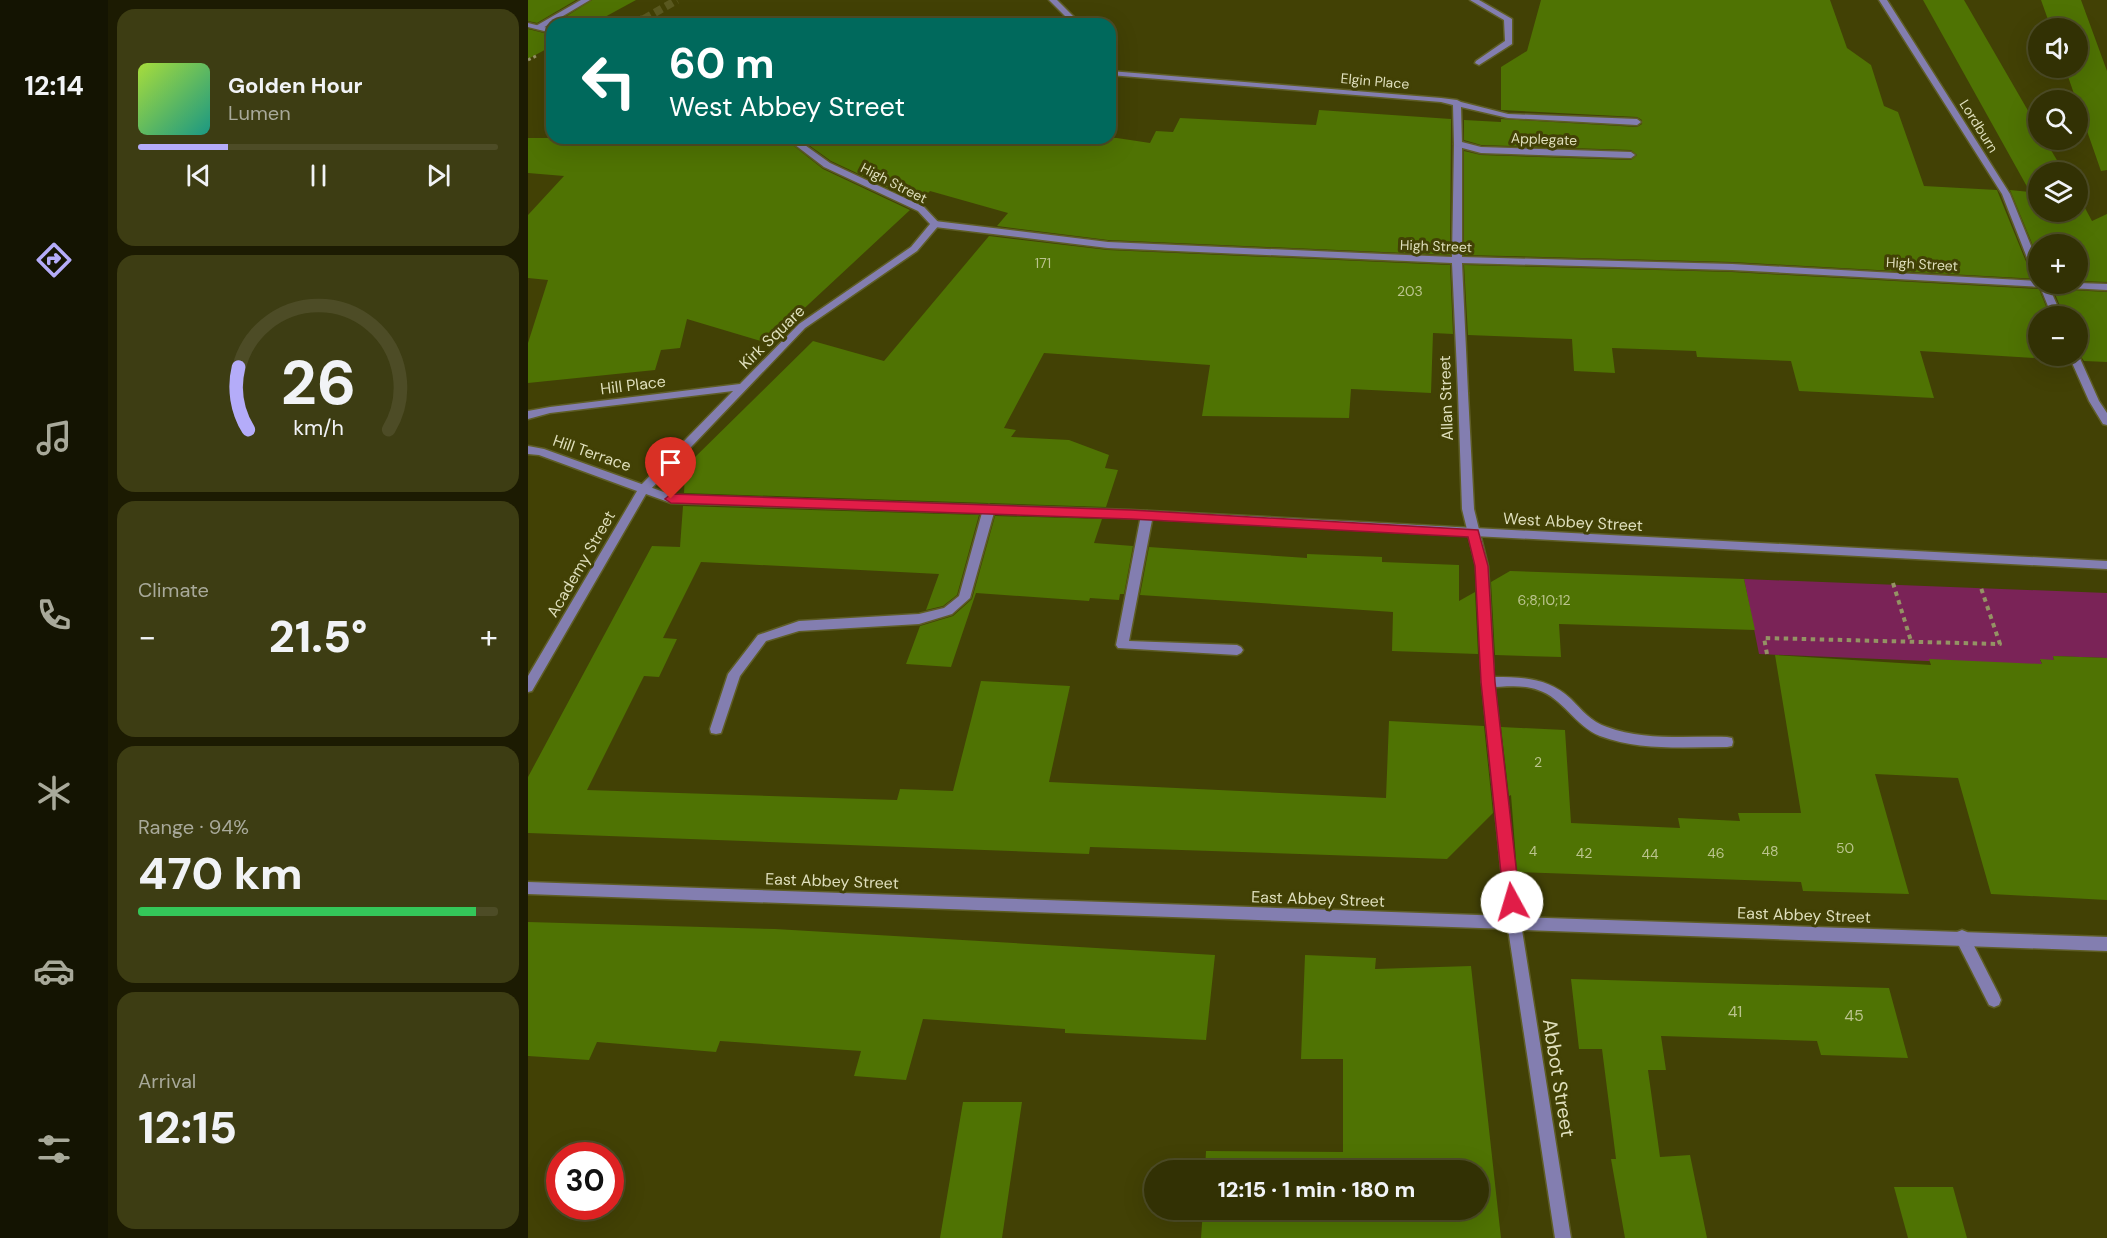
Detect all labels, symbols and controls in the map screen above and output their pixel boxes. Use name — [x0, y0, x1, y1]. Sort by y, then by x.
map controls — [2028, 18, 2088, 366]
button: sound — [2028, 18, 2088, 78]
text: 60 m — [669, 36, 775, 91]
icon: left — [570, 42, 648, 120]
text: 12:14 — [24, 68, 84, 103]
street label: Elgin Place — [1340, 69, 1410, 93]
text: Golden Hour — [228, 71, 363, 100]
text: West Abbey Street — [669, 89, 905, 124]
button: search — [2028, 90, 2088, 150]
street label: Lordburn — [1956, 96, 2002, 156]
text: Lumen — [228, 100, 291, 126]
street label: Applegate — [1511, 129, 1578, 149]
icon: previous — [182, 159, 215, 192]
icon: pause — [302, 159, 335, 192]
icon: next — [422, 159, 455, 192]
street label: High Street — [858, 159, 930, 207]
button: layers — [2028, 162, 2088, 222]
button: + — [2028, 234, 2088, 294]
street label: High Street — [1400, 236, 1472, 256]
icon: directions — [33, 239, 75, 281]
street label: High Street — [1886, 253, 1958, 275]
house number: 171 — [1035, 254, 1051, 272]
house number: 203 — [1397, 282, 1423, 300]
street label: Kirk Square — [735, 301, 809, 373]
button: − — [2028, 306, 2088, 366]
text: 26 — [280, 342, 356, 423]
street label: Allan Street — [1434, 355, 1458, 441]
street label: Hill Place — [599, 371, 667, 399]
text: km/h — [293, 415, 343, 443]
icon: music — [33, 417, 75, 459]
street label: Hill Terrace — [550, 430, 634, 476]
pin — [645, 437, 696, 499]
icon: arrive — [654, 446, 687, 479]
street label: Academy Street — [542, 507, 620, 621]
street label: West Abbey Street — [1503, 508, 1643, 536]
text: Climate — [138, 577, 209, 603]
house number: 6;8;10;12 — [1517, 591, 1571, 609]
icon: phone — [33, 594, 75, 636]
text: 21.5° — [269, 607, 367, 666]
text: − — [138, 615, 156, 658]
text: + — [480, 615, 498, 658]
house number: 2 — [1534, 753, 1542, 771]
icon: climate — [33, 772, 75, 814]
text: Range · 94% — [138, 814, 249, 840]
house number: 50 — [1836, 839, 1854, 857]
house number: 4 — [1529, 842, 1538, 860]
house number: 48 — [1761, 842, 1779, 860]
text: 470 km — [138, 844, 303, 903]
house number: 42 — [1576, 844, 1592, 862]
house number: 46 — [1707, 844, 1725, 862]
house number: 44 — [1642, 845, 1659, 863]
street label: East Abbey Street — [765, 868, 899, 894]
position arrow — [1480, 870, 1544, 934]
street label: East Abbey Street — [1251, 886, 1385, 912]
street label: East Abbey Street — [1737, 902, 1871, 928]
icon: car — [33, 950, 75, 992]
house number: 41 — [1728, 1001, 1742, 1022]
house number: 45 — [1844, 1005, 1864, 1026]
street label: Abbot Street — [1537, 1017, 1581, 1139]
text: Arrival — [138, 1068, 196, 1094]
text: 12:15 — [138, 1098, 237, 1157]
icon: filters — [33, 1128, 75, 1170]
speed limit sign: 30 — [546, 1142, 624, 1220]
text: 12:15 · 1 min · 180 m — [1218, 1175, 1415, 1204]

